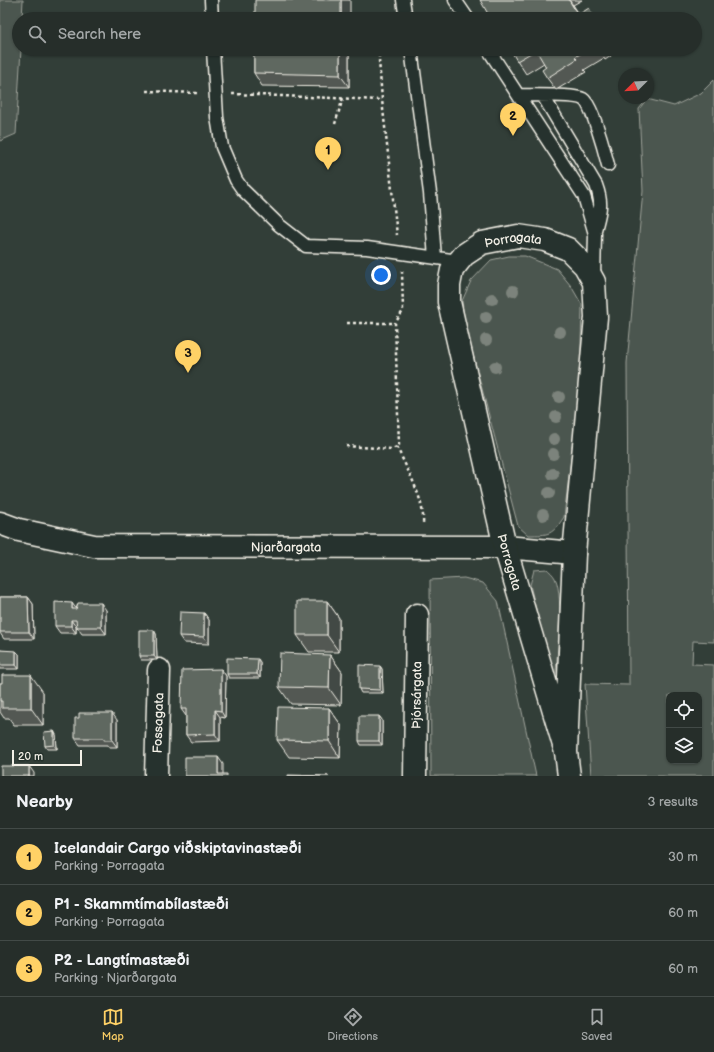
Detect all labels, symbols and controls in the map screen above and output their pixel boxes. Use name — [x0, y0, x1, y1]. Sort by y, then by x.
search box — [12, 12, 702, 56]
icon: search — [26, 23, 48, 45]
text: Search here — [58, 25, 141, 44]
north arrow — [618, 68, 654, 104]
pin: 2 — [500, 103, 526, 136]
pin: 1 — [315, 137, 341, 170]
street label: Þorragata — [483, 229, 543, 251]
your location — [371, 265, 391, 285]
pin: 3 — [175, 340, 201, 373]
street label: Þorragata — [493, 532, 525, 592]
street label: Njarðargata — [251, 539, 321, 556]
street label: Þjórsárgata — [409, 661, 425, 729]
street label: Fossagata — [150, 692, 167, 754]
map controls — [666, 692, 702, 764]
button: locate — [666, 692, 702, 728]
button: layers — [666, 728, 702, 764]
scale bar — [12, 748, 82, 767]
text: 20 m — [18, 750, 43, 763]
text: Nearby — [16, 792, 73, 812]
text: 3 results — [647, 794, 698, 810]
text: Icelandair Cargo viðskiptavinastæði — [54, 839, 302, 858]
text: 1 — [26, 849, 32, 865]
text: 30 m — [668, 849, 698, 865]
text: Parking · Þorragata — [54, 858, 165, 874]
text: P1 - Skammtímabílastæði — [54, 895, 229, 914]
text: 2 — [25, 905, 33, 921]
text: 60 m — [668, 905, 698, 921]
text: Parking · Þorragata — [54, 914, 165, 930]
text: P2 - Langtímastæði — [54, 951, 189, 970]
text: 3 — [25, 961, 33, 977]
text: 60 m — [668, 961, 698, 977]
text: Parking · Njarðargata — [54, 970, 177, 986]
tab: Map — [102, 1006, 124, 1043]
tab: Directions — [327, 1006, 378, 1043]
tab: Saved — [581, 1006, 612, 1043]

